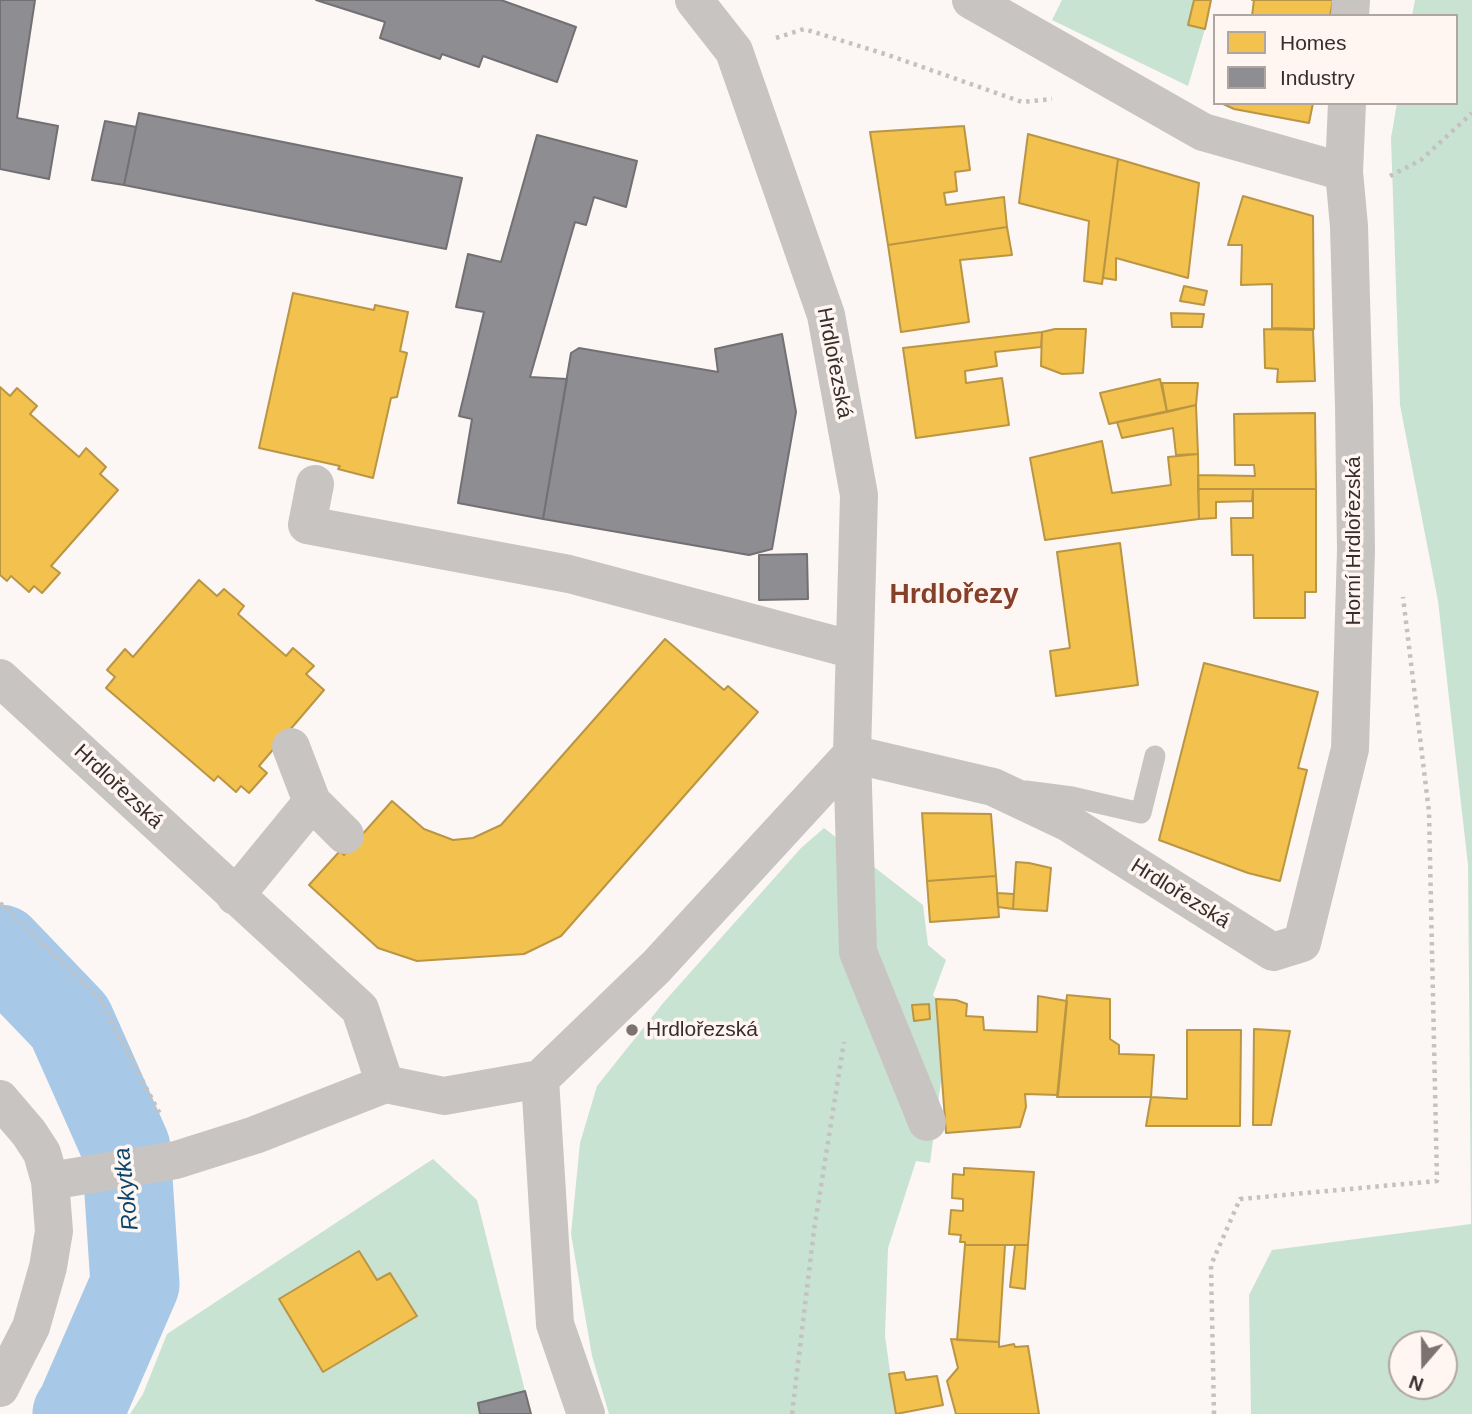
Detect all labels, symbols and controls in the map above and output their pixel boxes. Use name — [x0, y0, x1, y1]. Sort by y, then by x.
legend — [1213, 14, 1458, 105]
text: Homes — [1280, 31, 1347, 54]
text: Industry — [1280, 66, 1355, 89]
street label: Hrdlořezská — [811, 306, 857, 420]
street label: Horní Hrdlořezská — [1341, 456, 1367, 626]
district label: Hrdlořezy — [889, 578, 1019, 612]
street label: Hrdlořezská — [68, 740, 168, 834]
street label: Hrdlořezská — [1126, 854, 1234, 934]
place label: Hrdlořezská — [646, 1017, 758, 1043]
marker: Hrdlořezská — [624, 1022, 640, 1038]
water label: Rokytka — [109, 1146, 145, 1232]
north arrow — [1388, 1330, 1458, 1400]
text: N — [1406, 1371, 1426, 1396]

